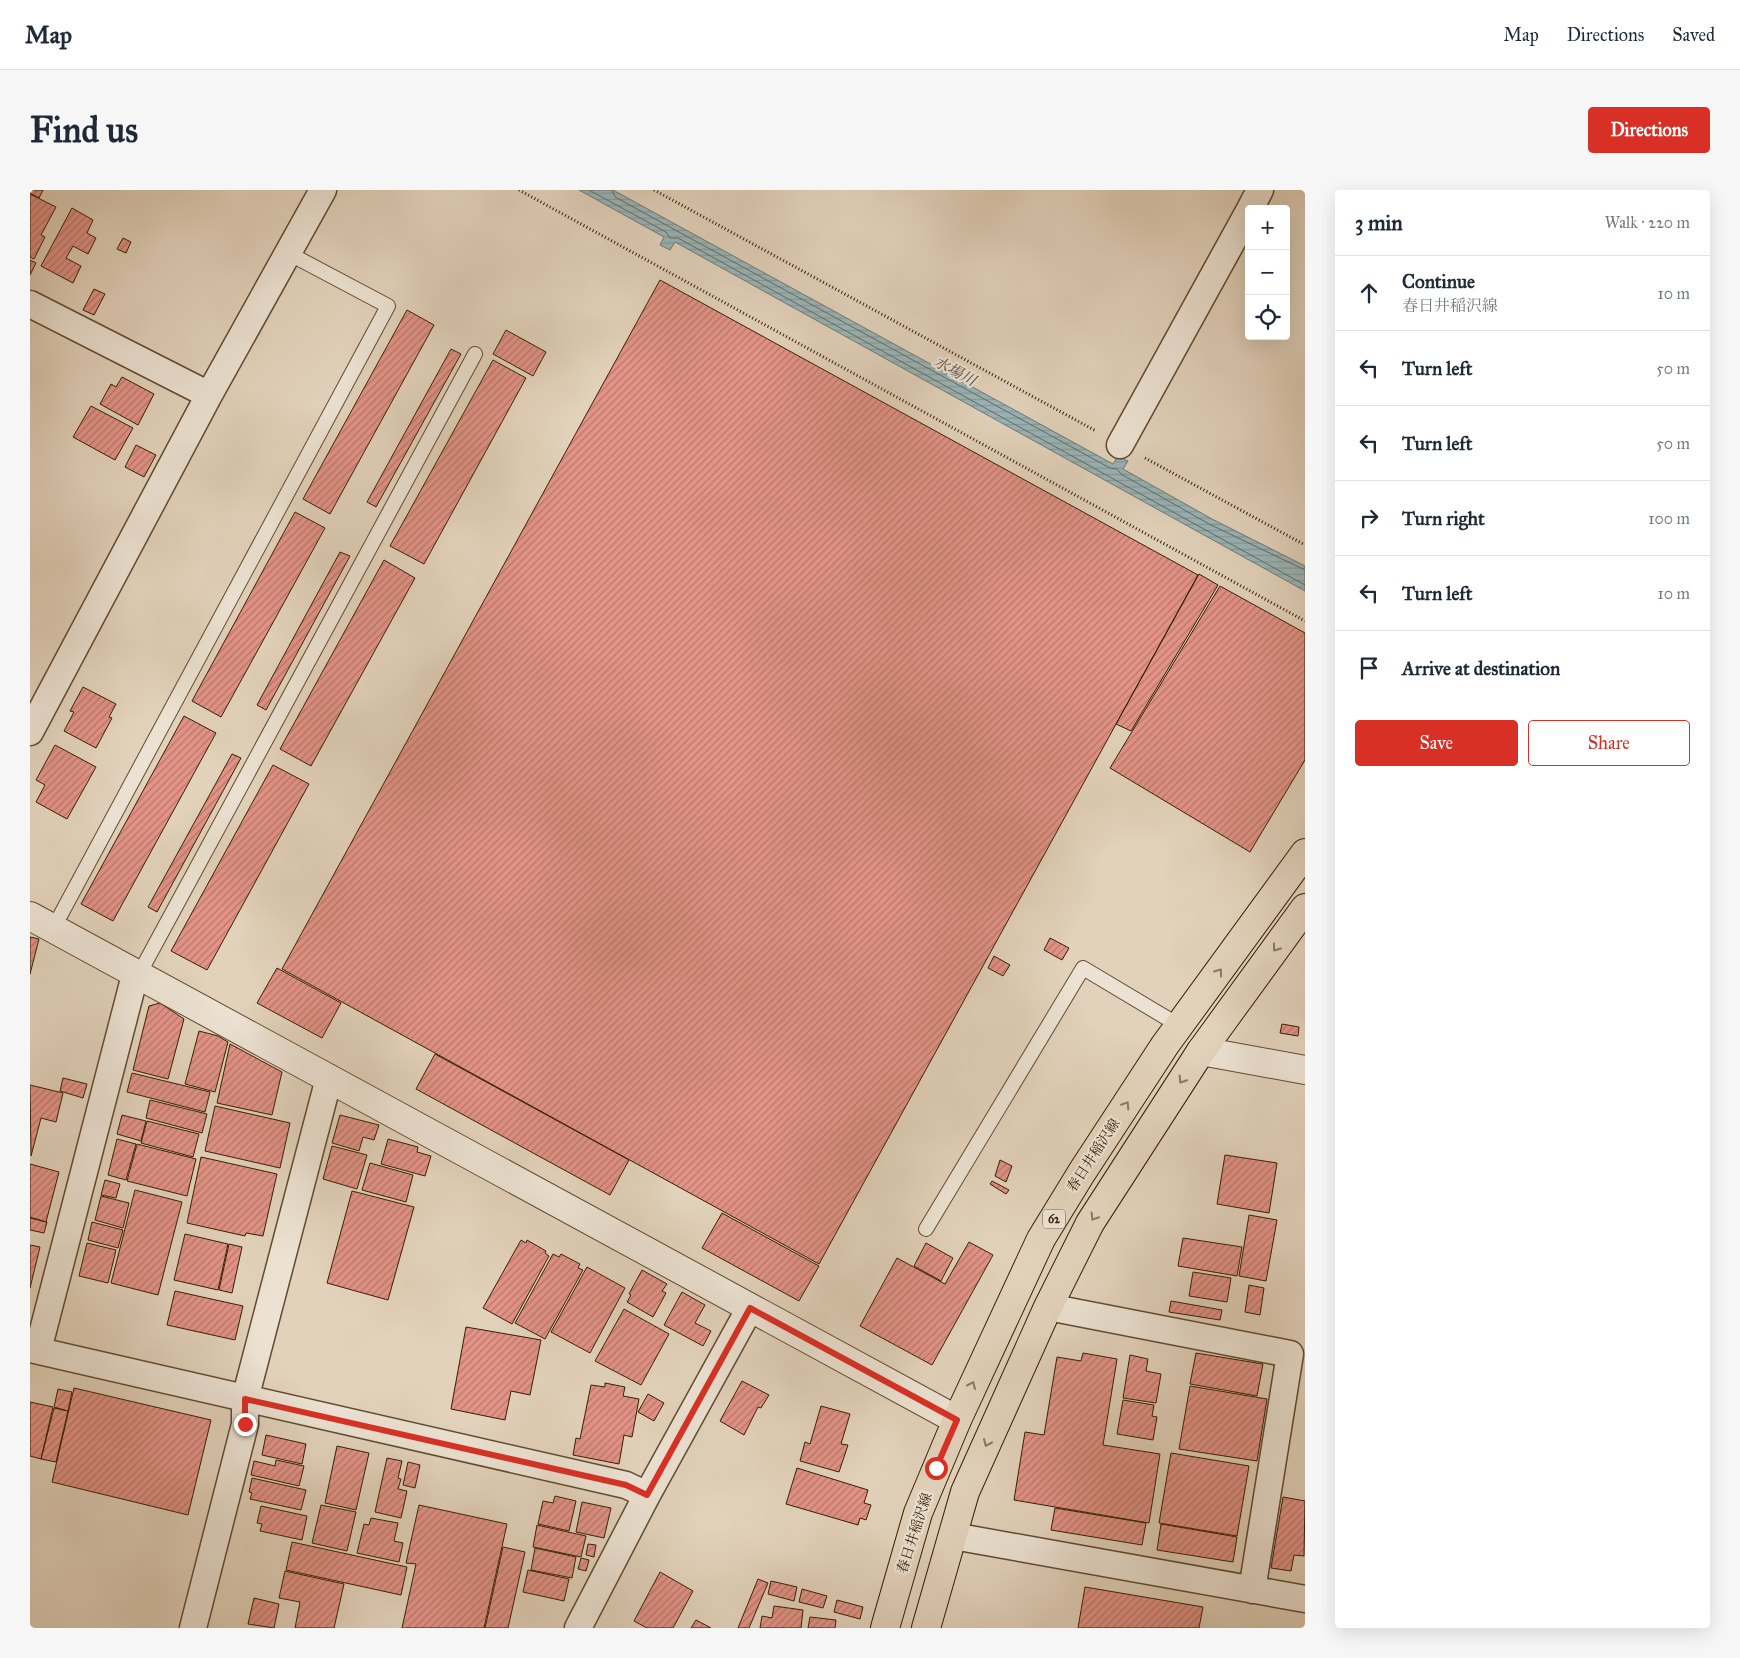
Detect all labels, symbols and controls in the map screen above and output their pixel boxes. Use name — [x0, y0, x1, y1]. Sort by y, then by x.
text: Map — [25, 20, 72, 50]
text: Map — [1503, 24, 1539, 46]
text: Directions — [1567, 24, 1644, 46]
text: Saved — [1672, 24, 1715, 46]
button: Directions — [1588, 107, 1710, 153]
text: Find us — [30, 109, 138, 152]
map controls — [1245, 205, 1290, 340]
button: + — [1245, 205, 1290, 250]
text: 3 min — [1355, 210, 1403, 236]
text: Walk · 220 m — [1605, 213, 1690, 232]
button: − — [1245, 250, 1290, 295]
text: Continue — [1402, 270, 1475, 293]
icon: ahead — [1355, 279, 1383, 307]
text: 10 m — [1658, 284, 1690, 303]
button: locate — [1245, 295, 1290, 340]
text: 春日井稲沢線 — [1402, 296, 1498, 315]
water label: 水場川 — [931, 352, 981, 390]
icon: left — [1355, 354, 1383, 382]
text: Turn left — [1402, 357, 1472, 380]
text: 50 m — [1656, 359, 1690, 378]
icon: left — [1355, 429, 1383, 457]
text: Turn left — [1402, 432, 1472, 455]
text: 50 m — [1656, 434, 1690, 453]
icon: right — [1355, 504, 1383, 532]
text: Turn right — [1402, 507, 1485, 530]
text: 100 m — [1648, 509, 1690, 528]
icon: left — [1355, 579, 1383, 607]
text: Turn left — [1402, 582, 1472, 605]
text: 10 m — [1658, 584, 1690, 603]
icon: arrive — [1355, 654, 1383, 682]
text: Arrive at destination — [1402, 657, 1560, 680]
button: Save — [1355, 720, 1518, 766]
button: Share — [1528, 720, 1690, 766]
one-way arrow — [1273, 942, 1282, 952]
one-way arrow — [1213, 968, 1222, 978]
one-way arrow — [1179, 1074, 1188, 1084]
one-way arrow — [1119, 1101, 1129, 1110]
street label: 春日井稲沢線 — [1063, 1115, 1123, 1195]
road number: 62 — [1043, 1210, 1065, 1228]
one-way arrow — [1091, 1211, 1100, 1220]
one-way arrow — [966, 1381, 977, 1390]
route end — [234, 1413, 257, 1436]
one-way arrow — [983, 1438, 994, 1447]
route start — [925, 1457, 948, 1480]
street label: 春日井稲沢線 — [893, 1491, 936, 1576]

